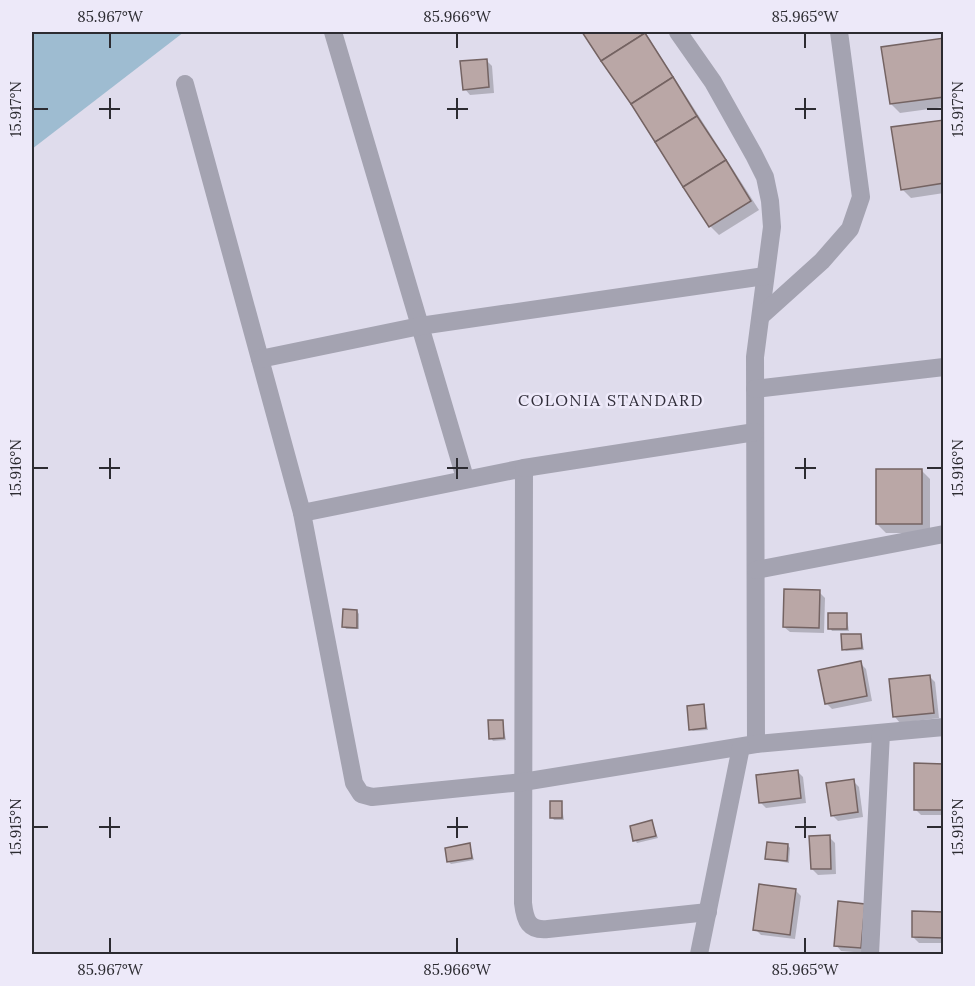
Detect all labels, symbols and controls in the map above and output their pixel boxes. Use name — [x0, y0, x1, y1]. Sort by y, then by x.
text: 85.967°W — [77, 7, 144, 26]
text: 85.966°W — [423, 7, 492, 26]
text: 85.965°W — [772, 7, 839, 26]
text: 15.917°N — [6, 81, 25, 137]
text: 15.917°N — [948, 81, 967, 137]
district label: COLONIA STANDARD — [518, 390, 704, 410]
text: 15.916°N — [6, 439, 25, 497]
text: 15.916°N — [948, 439, 967, 497]
text: 15.915°N — [6, 798, 25, 856]
text: 15.915°N — [948, 798, 967, 856]
text: 85.967°W — [77, 960, 144, 979]
text: 85.966°W — [423, 960, 492, 979]
text: 85.965°W — [772, 960, 839, 979]

